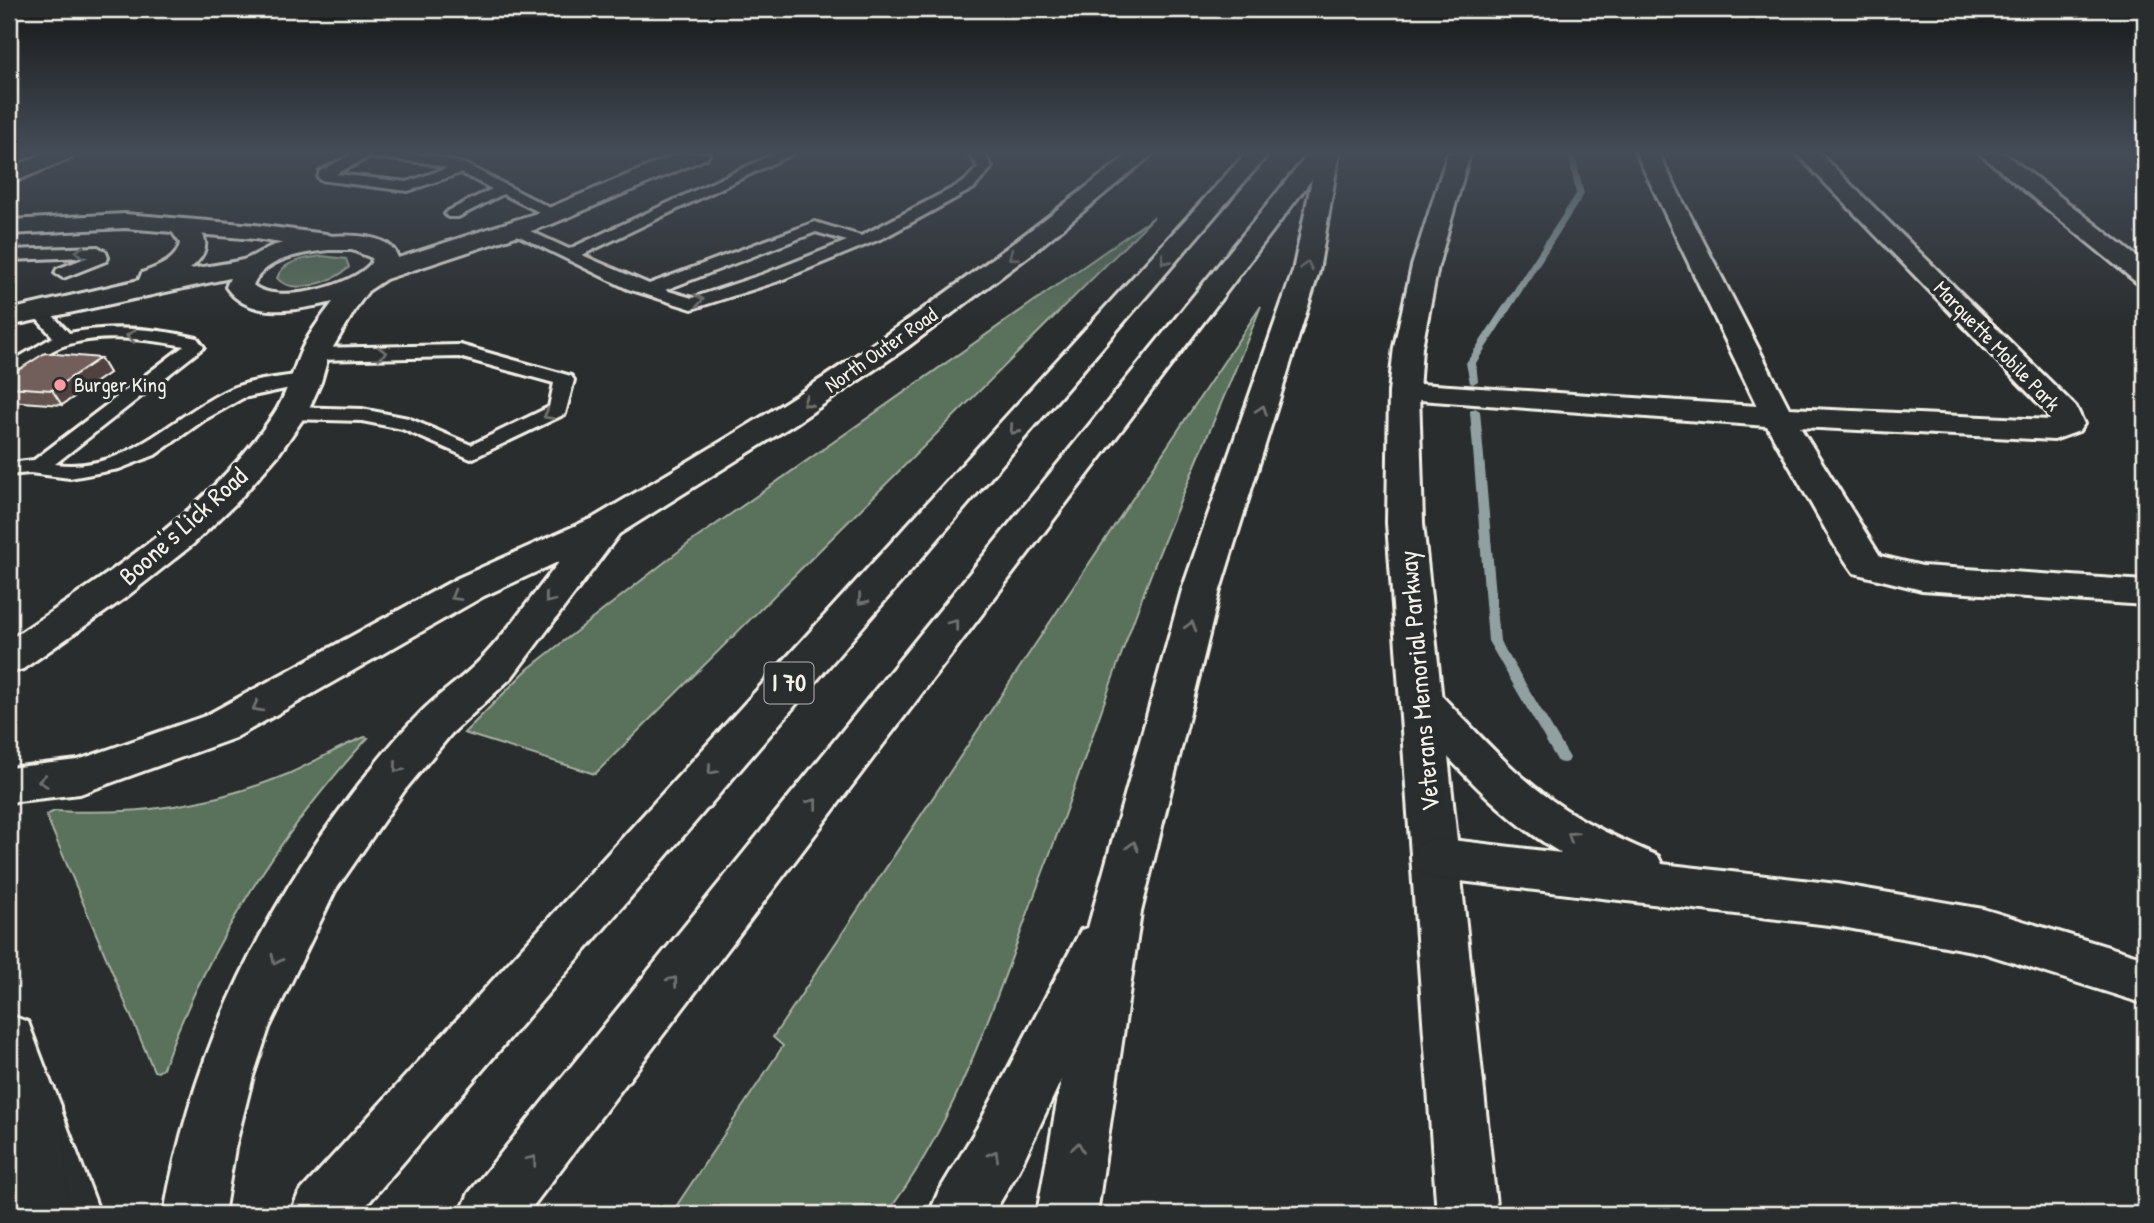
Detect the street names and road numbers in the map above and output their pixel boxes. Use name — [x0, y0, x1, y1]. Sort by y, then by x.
street label: Marquette Mobile Park — [1927, 274, 2067, 417]
street label: North Outer Road — [818, 300, 943, 399]
street label: Boone's Lick Road — [111, 459, 254, 593]
street label: Veterans Memorial Parkway — [1390, 549, 1447, 813]
road number: I 70 — [764, 662, 814, 704]

